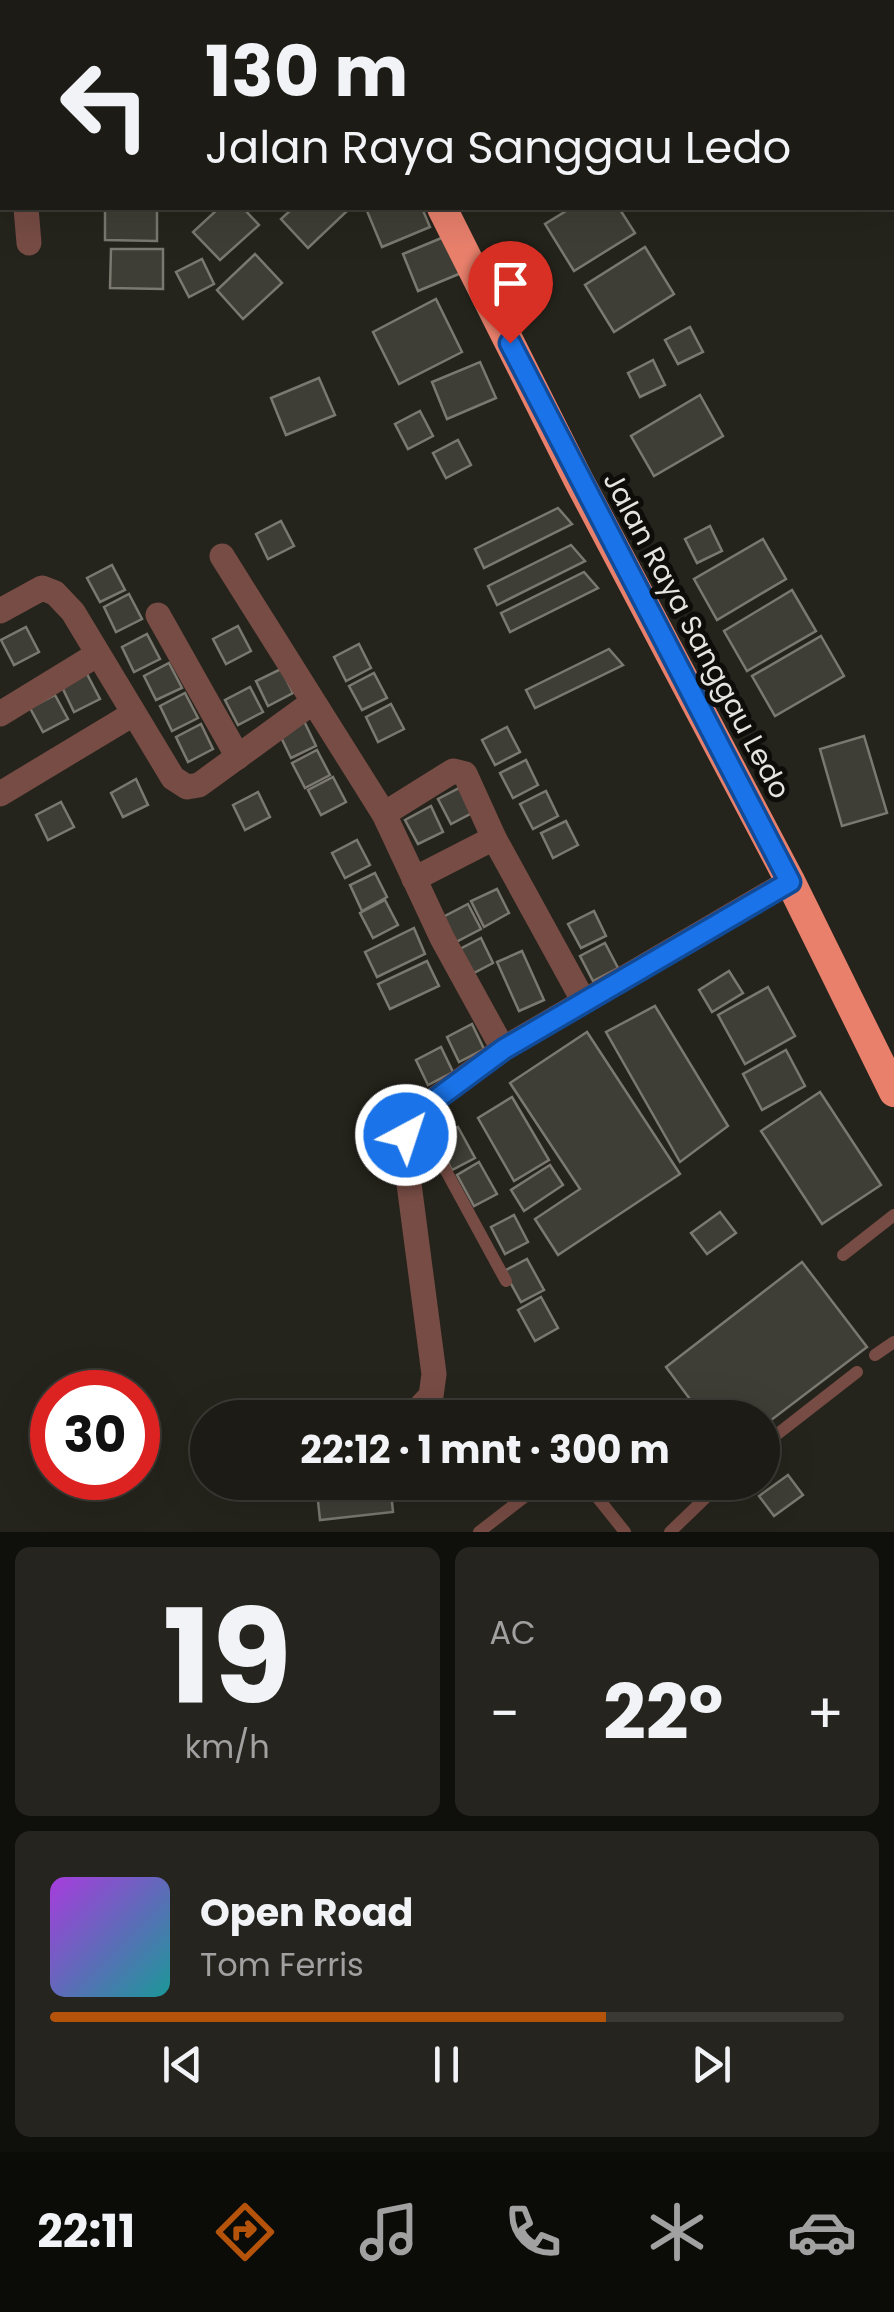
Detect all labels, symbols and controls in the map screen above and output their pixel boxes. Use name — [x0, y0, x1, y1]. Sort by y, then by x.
text: 130 m — [205, 22, 408, 121]
icon: left — [40, 40, 170, 170]
text: Jalan Raya Sanggau Ledo — [205, 116, 791, 179]
pin — [468, 241, 553, 344]
icon: arrive — [483, 256, 538, 311]
street label: Jalan Raya Sanggau Ledo — [594, 465, 799, 805]
position arrow — [354, 1083, 458, 1187]
speed limit sign: 30 — [30, 1370, 160, 1500]
text: 22:12 · 1 mnt · 300 m — [300, 1423, 670, 1476]
text: 19 — [163, 1566, 292, 1749]
text: AC — [490, 1610, 536, 1655]
text: 22° — [603, 1660, 723, 1765]
text: − — [490, 1675, 520, 1752]
text: + — [806, 1675, 844, 1752]
text: km/h — [185, 1724, 270, 1769]
text: Open Road — [200, 1886, 413, 1939]
text: Tom Ferris — [200, 1942, 364, 1987]
icon: previous — [155, 2037, 210, 2092]
icon: pause — [419, 2037, 474, 2092]
icon: next — [684, 2037, 739, 2092]
icon: directions — [210, 2197, 280, 2267]
icon: music — [354, 2197, 424, 2267]
icon: phone — [498, 2197, 568, 2267]
icon: climate — [642, 2197, 712, 2267]
icon: car — [787, 2197, 857, 2267]
text: 22:11 — [37, 2200, 135, 2263]

